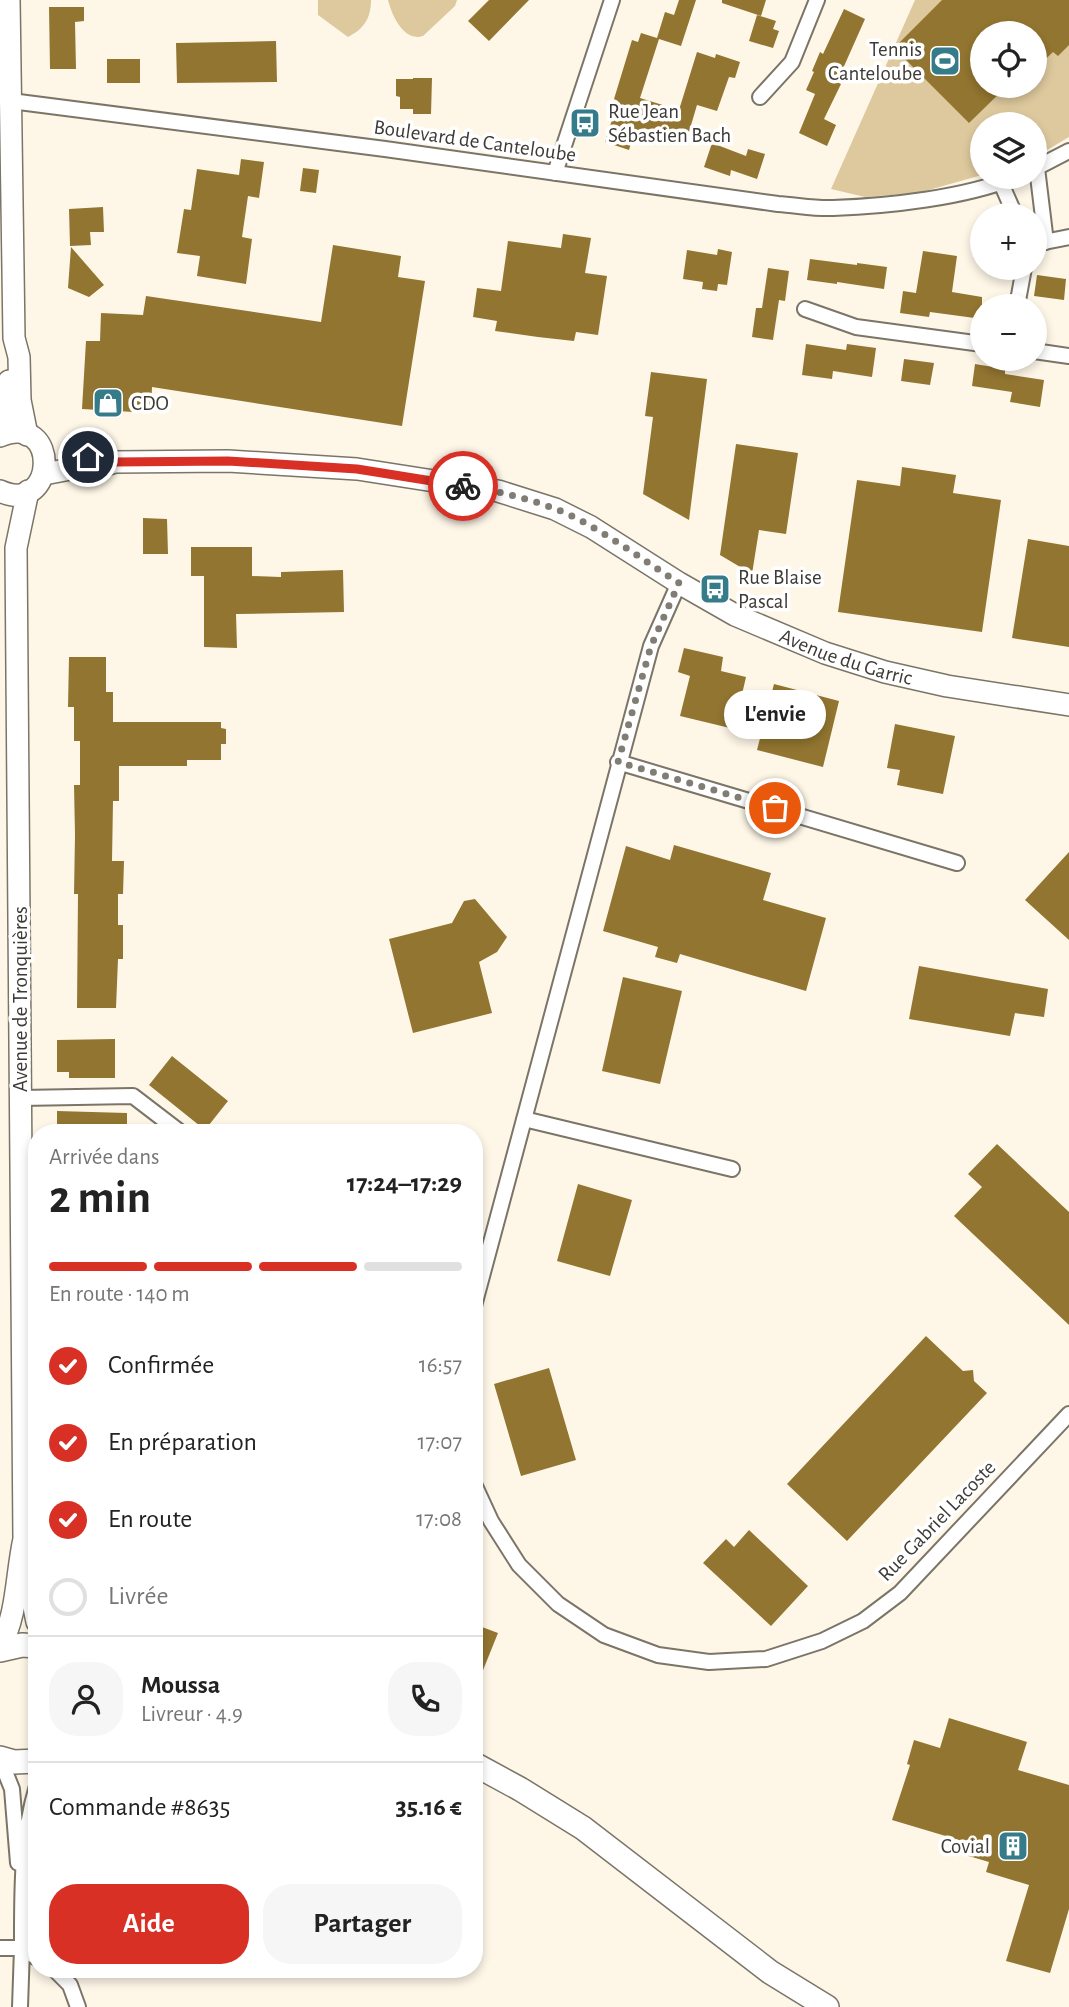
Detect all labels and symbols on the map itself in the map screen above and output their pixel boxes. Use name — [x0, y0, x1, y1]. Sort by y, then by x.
place label: Tennis Canteloube — [828, 39, 922, 84]
sports icon: Tennis Canteloube — [928, 44, 962, 78]
place label: Rue Jean Sébastien Bach — [608, 101, 731, 146]
bus stop icon: Rue Jean Sébastien Bach — [568, 106, 602, 140]
street label: Boulevard de Canteloube — [372, 116, 578, 166]
shop icon: CDO — [91, 386, 125, 420]
place label: CDO — [131, 393, 169, 414]
pin — [58, 427, 118, 487]
courier — [428, 451, 498, 521]
place label: Rue Blaise Pascal — [738, 567, 822, 612]
bus stop icon: Rue Blaise Pascal — [698, 572, 732, 606]
street label: Avenue du Garric — [777, 625, 914, 688]
callout: L'envie — [724, 689, 826, 738]
pin — [745, 778, 805, 838]
street label: Avenue de Tronquières — [10, 906, 31, 1092]
street label: Rue Gabriel Lacoste — [874, 1457, 1000, 1585]
building icon: Covial — [996, 1829, 1030, 1863]
place label: Covial — [941, 1836, 990, 1857]

